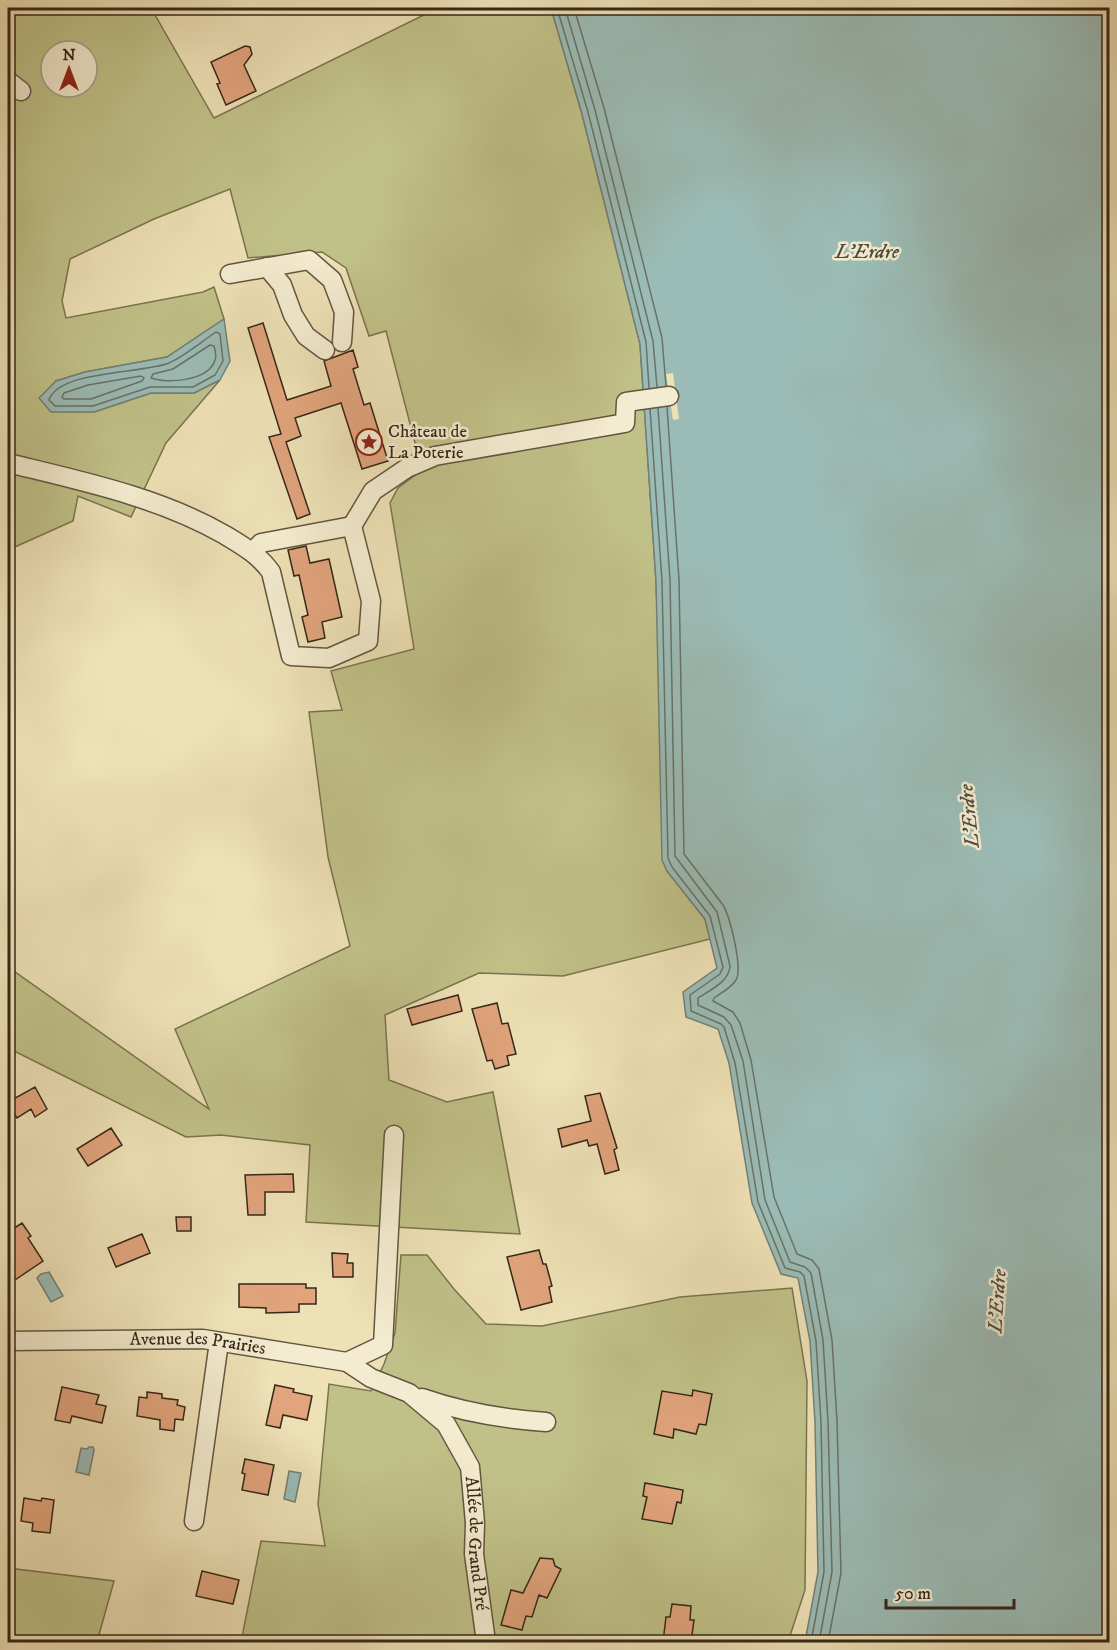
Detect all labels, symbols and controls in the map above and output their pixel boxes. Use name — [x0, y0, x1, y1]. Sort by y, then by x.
north arrow — [39, 39, 99, 99]
text: N — [62, 45, 76, 65]
water label: L'Erdre — [834, 240, 900, 265]
place label: Château de La Poterie — [388, 421, 467, 464]
place icon: Château de La Poterie — [354, 427, 384, 457]
water label: L'Erdre — [954, 782, 986, 850]
water label: L'Erdre — [983, 1267, 1013, 1335]
street label: Avenue des Prairies — [130, 1328, 267, 1360]
street label: Allée de Grand Pré — [460, 1475, 493, 1613]
scale bar — [886, 1572, 1014, 1610]
text: 50 m — [895, 1583, 931, 1605]

